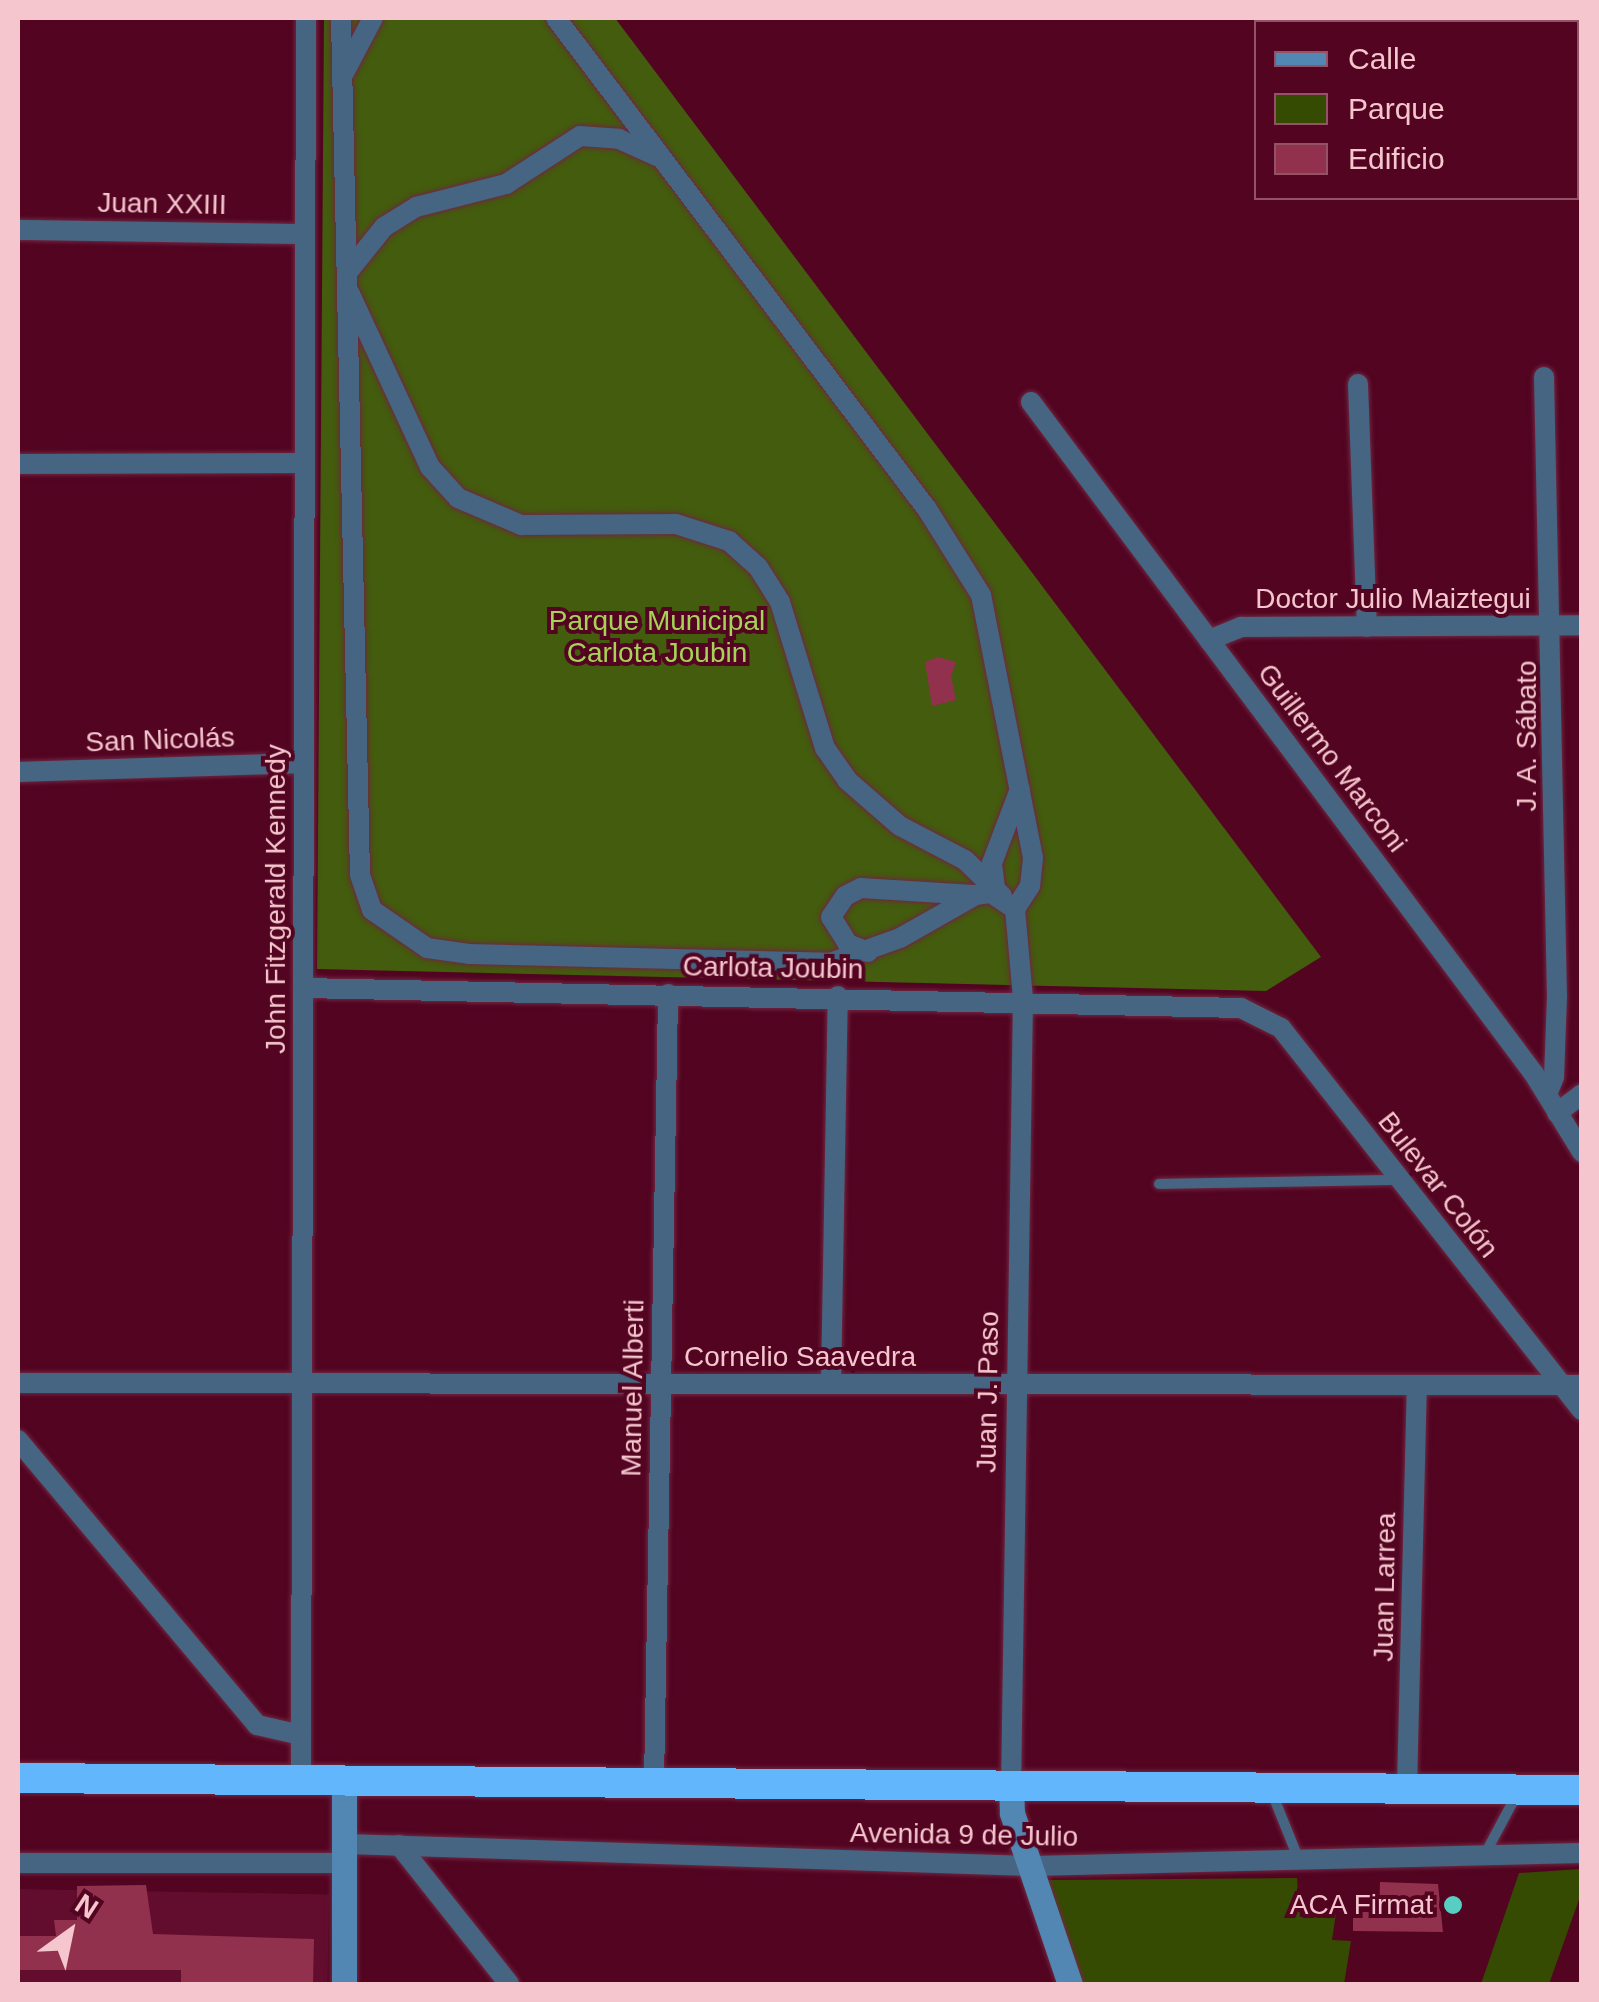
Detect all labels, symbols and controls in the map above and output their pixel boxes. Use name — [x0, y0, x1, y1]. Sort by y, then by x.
legend — [1254, 20, 1579, 200]
text: Calle — [1348, 42, 1416, 75]
text: Parque — [1348, 92, 1445, 125]
text: Edificio — [1348, 142, 1445, 175]
street label: Juan XXIII — [97, 186, 227, 222]
street label: Doctor Julio Maiztegui — [1255, 582, 1531, 616]
park label: Parque Municipal Carlota Joubin — [549, 604, 765, 670]
street label: Guillermo Marconi — [1250, 657, 1414, 859]
street label: J. A. Sábato — [1510, 660, 1544, 812]
street label: San Nicolás — [85, 721, 235, 759]
street label: John Fitzgerald Kennedy — [259, 744, 293, 1054]
street label: Carlota Joubin — [682, 950, 864, 986]
street label: Bulevar Colón — [1371, 1105, 1505, 1265]
street label: Manuel Alberti — [615, 1298, 651, 1478]
street label: Juan J. Paso — [970, 1311, 1006, 1473]
street label: Cornelio Saavedra — [684, 1340, 916, 1374]
street label: Juan Larrea — [1367, 1512, 1403, 1662]
street label: Avenida 9 de Julio — [850, 1816, 1078, 1854]
north arrow — [20, 1882, 120, 1982]
text: N — [70, 1888, 104, 1925]
place label: ACA Firmat — [1288, 1888, 1433, 1922]
marker: ACA Firmat — [1442, 1894, 1464, 1916]

